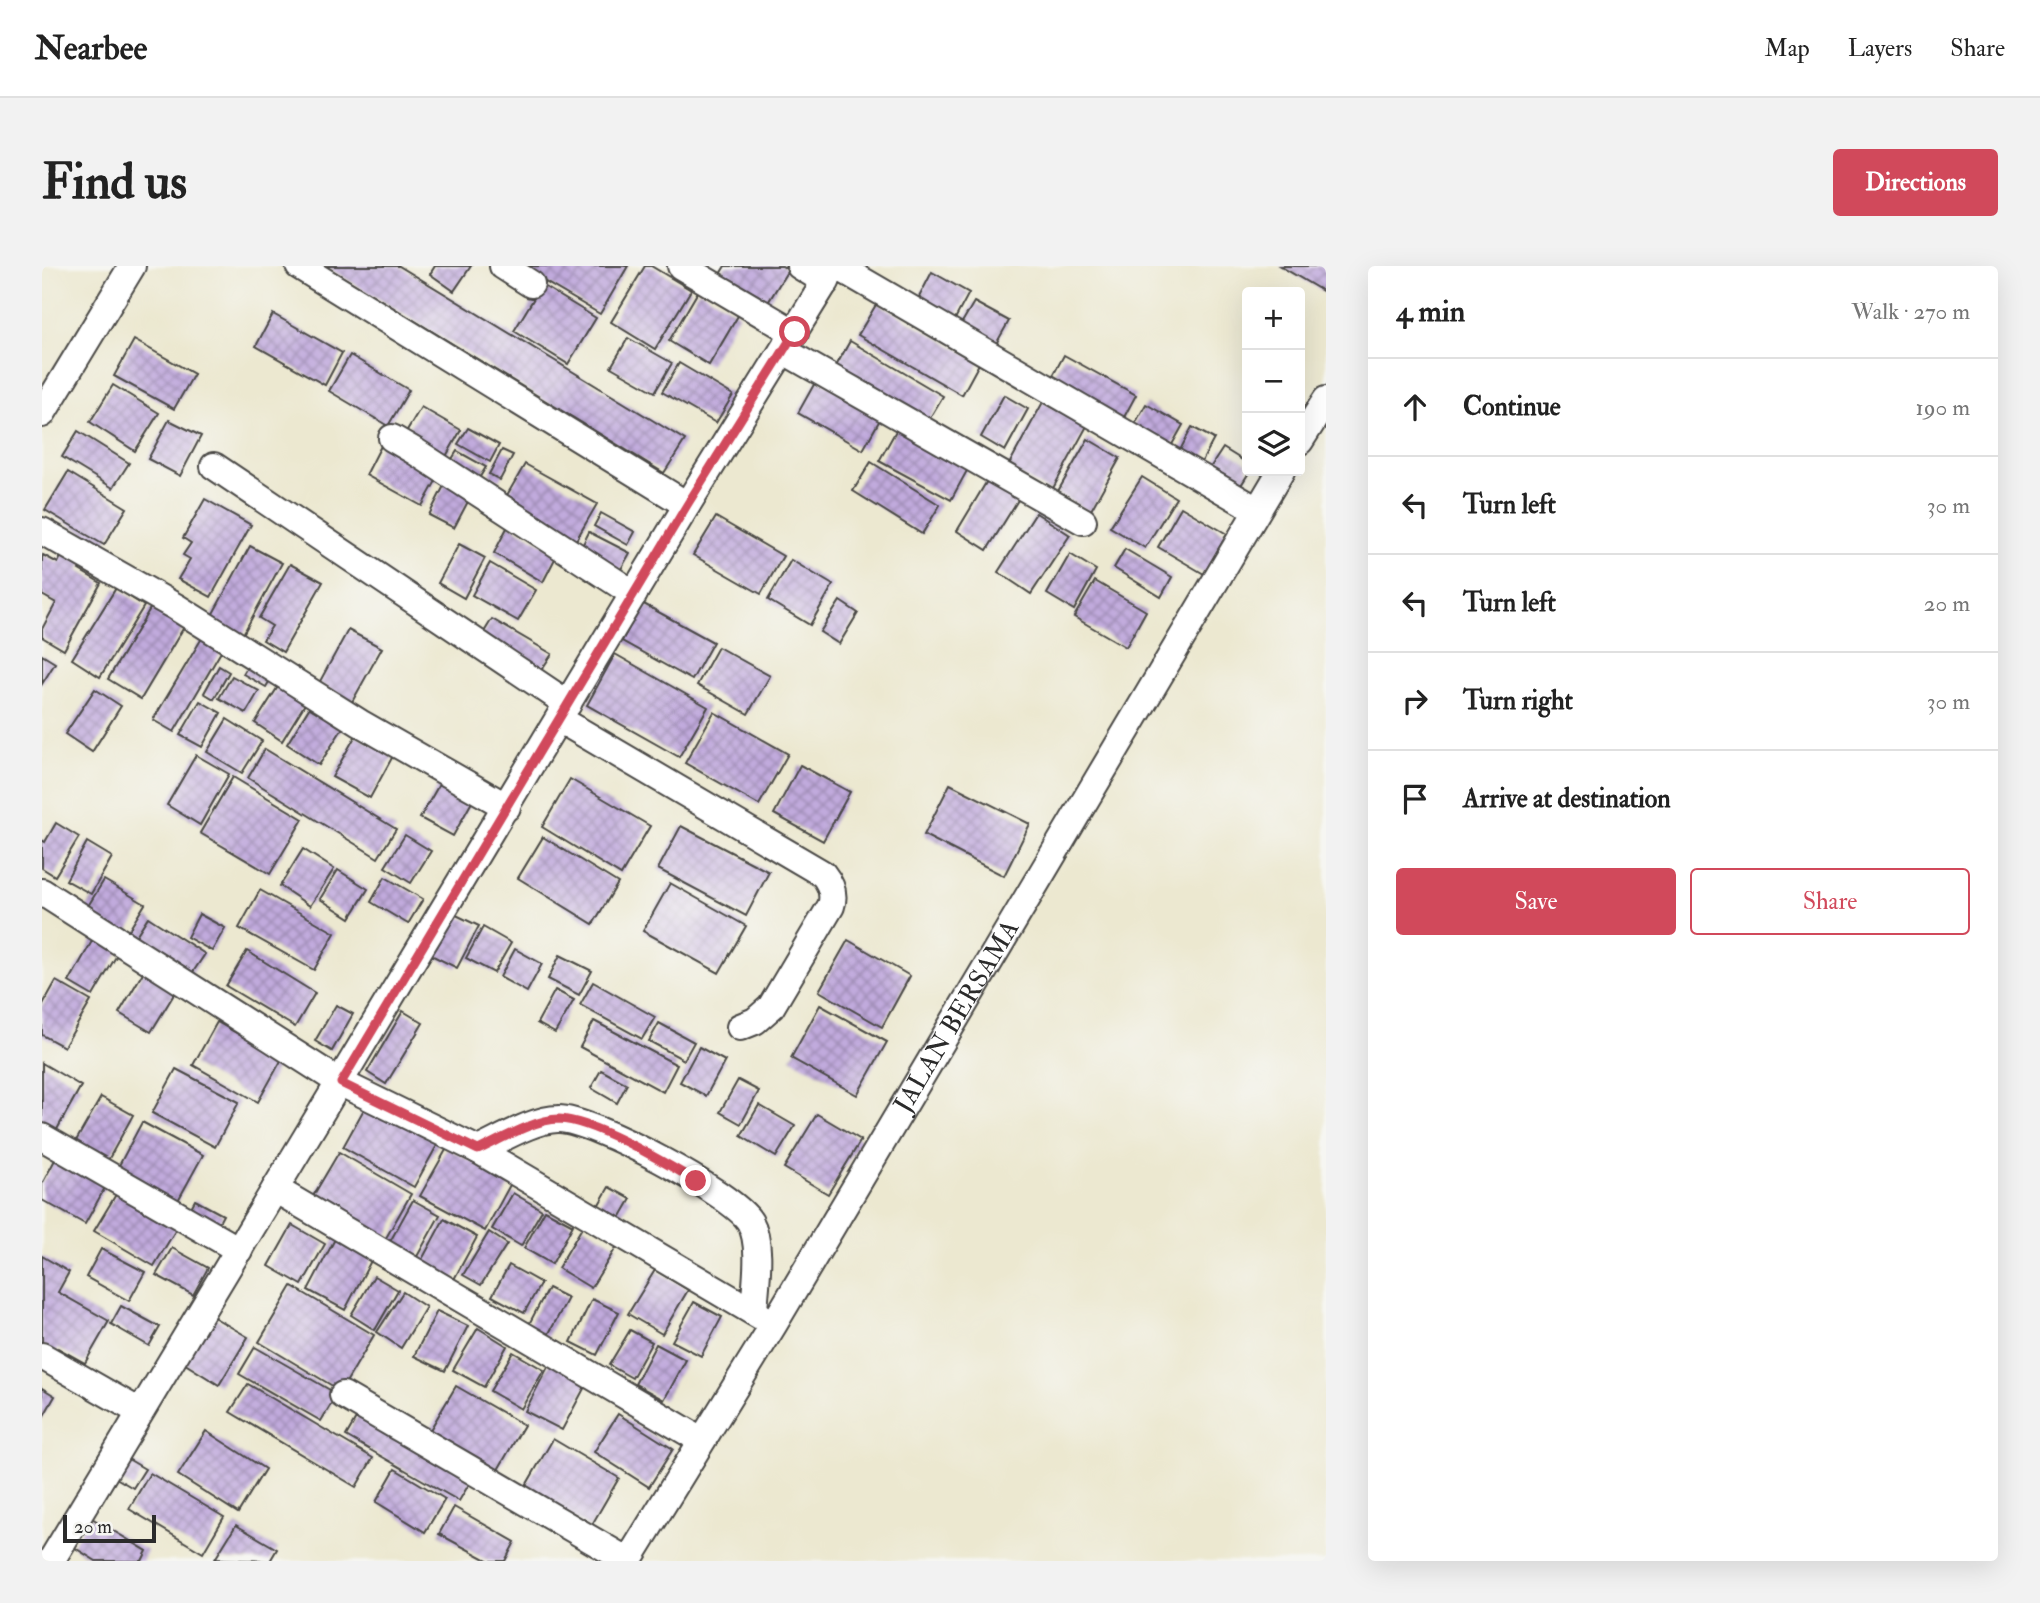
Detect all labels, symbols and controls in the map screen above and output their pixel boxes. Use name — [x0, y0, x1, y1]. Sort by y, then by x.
text: Nearbee — [35, 28, 147, 69]
text: Map — [1765, 33, 1810, 64]
text: Layers — [1848, 33, 1912, 64]
text: Share — [1950, 33, 2005, 64]
button: Directions — [1833, 149, 1998, 216]
text: Find us — [42, 152, 187, 213]
map controls — [1242, 287, 1305, 476]
button: + — [1242, 287, 1305, 350]
text: 4 min — [1396, 293, 1465, 330]
text: Walk · 270 m — [1851, 297, 1970, 326]
route start — [779, 316, 810, 347]
button: − — [1242, 350, 1305, 413]
icon: ahead — [1396, 388, 1434, 426]
text: Continue — [1463, 391, 1561, 423]
text: 190 m — [1916, 393, 1970, 422]
button: layers — [1242, 413, 1305, 476]
icon: left — [1396, 486, 1434, 524]
text: Turn left — [1463, 489, 1556, 521]
text: 30 m — [1927, 491, 1970, 520]
icon: left — [1396, 584, 1434, 622]
text: Turn left — [1463, 587, 1556, 619]
text: 20 m — [1924, 589, 1970, 618]
icon: right — [1396, 682, 1434, 720]
text: Turn right — [1463, 685, 1573, 717]
text: 30 m — [1927, 687, 1970, 716]
icon: arrive — [1396, 780, 1434, 818]
text: Arrive at destination — [1463, 783, 1671, 815]
button: Save — [1396, 868, 1676, 935]
button: Share — [1690, 868, 1970, 935]
street label: JALAN BERSAMA — [887, 914, 1027, 1119]
route end — [680, 1165, 711, 1196]
scale bar — [63, 1512, 156, 1544]
text: 20 m — [74, 1515, 112, 1539]

